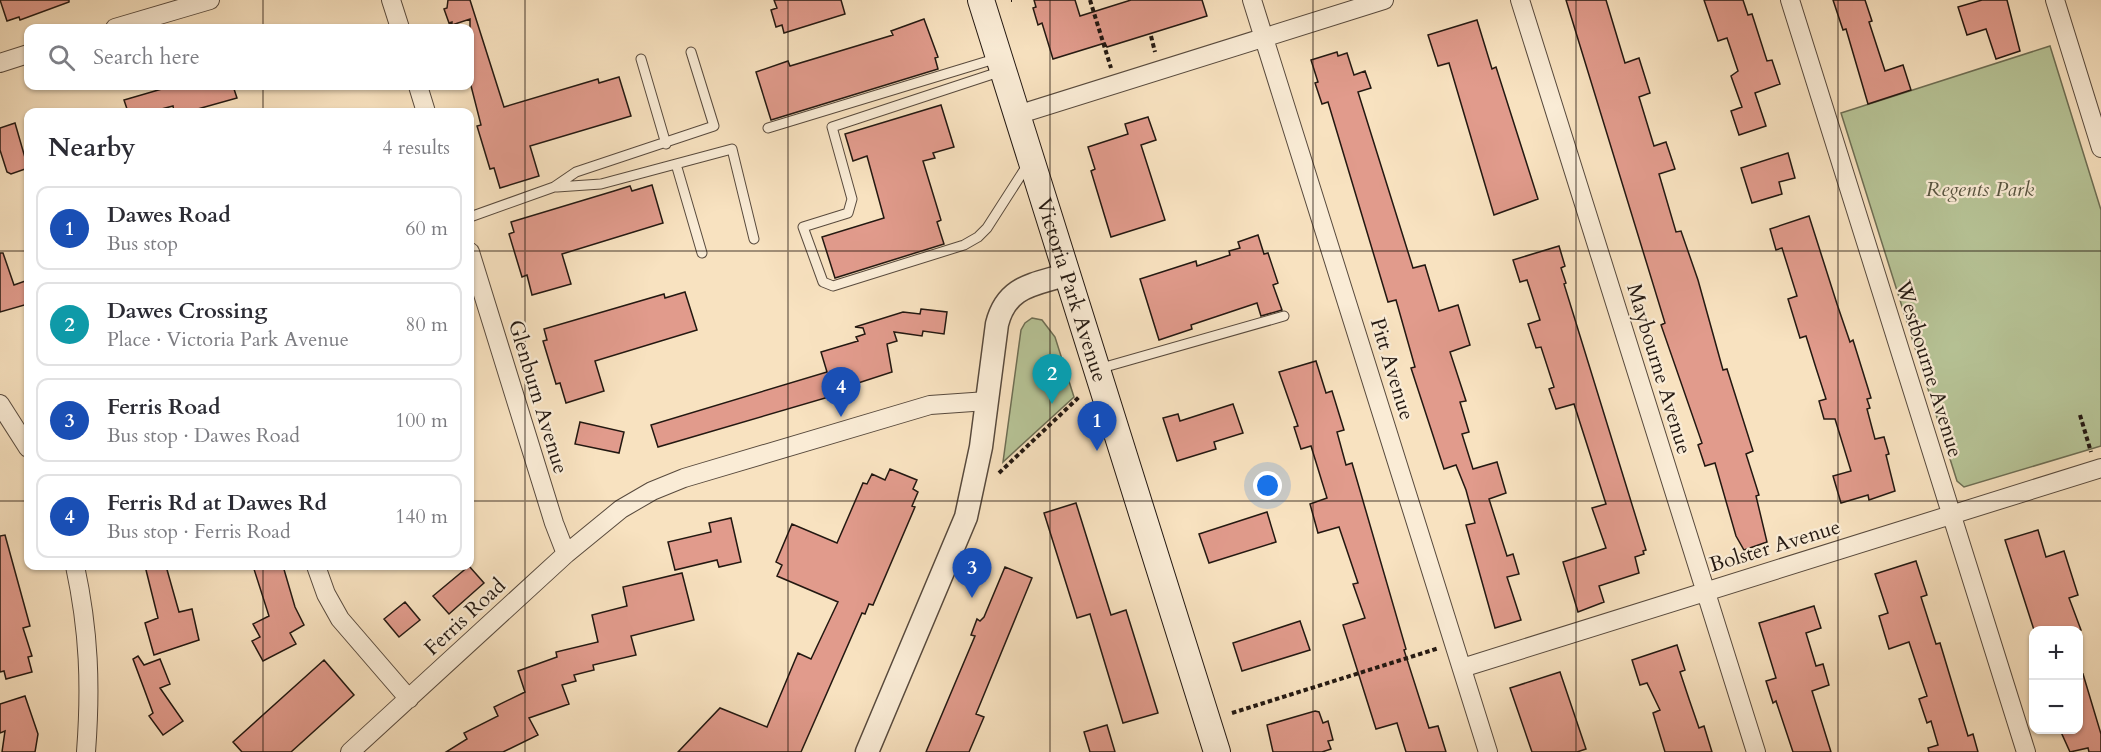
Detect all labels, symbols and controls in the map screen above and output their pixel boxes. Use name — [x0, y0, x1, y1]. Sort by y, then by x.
search box — [24, 24, 474, 90]
icon: search — [45, 41, 78, 74]
text: Search here — [93, 42, 200, 72]
text: Nearby — [48, 130, 136, 165]
text: 4 results — [382, 134, 450, 161]
park label: Regents Park — [1926, 175, 2035, 204]
street label: Victoria Park Avenue — [1030, 194, 1115, 386]
text: Dawes Road — [107, 200, 231, 230]
text: 1 — [64, 215, 75, 242]
text: 60 m — [405, 215, 448, 242]
text: Bus stop — [107, 230, 178, 257]
street label: Westbourne Avenue — [1888, 276, 1970, 461]
street label: Maybourne Avenue — [1619, 280, 1699, 458]
text: Dawes Crossing — [107, 296, 267, 326]
text: 2 — [64, 311, 75, 338]
text: 80 m — [405, 311, 448, 338]
street label: Pitt Avenue — [1363, 314, 1421, 424]
street label: Glenburn Avenue — [501, 316, 575, 478]
text: Place · Victoria Park Avenue — [107, 326, 349, 353]
pin: 2 — [1032, 354, 1072, 404]
pin: 4 — [822, 368, 860, 417]
text: Ferris Road — [107, 392, 221, 422]
pin: 1 — [1078, 402, 1116, 451]
text: 3 — [64, 407, 75, 434]
text: 100 m — [395, 407, 448, 434]
text: Bus stop · Dawes Road — [107, 422, 300, 449]
your location — [1253, 471, 1282, 500]
text: Ferris Rd at Dawes Rd — [107, 488, 327, 518]
text: 4 — [64, 503, 75, 530]
text: 140 m — [395, 503, 448, 530]
street label: Bolster Avenue — [1706, 512, 1844, 580]
text: Bus stop · Ferris Road — [107, 518, 291, 545]
pin: 3 — [952, 548, 992, 598]
street label: Ferris Road — [418, 572, 512, 662]
map controls — [2029, 626, 2083, 734]
button: + — [2029, 626, 2083, 680]
button: − — [2029, 680, 2083, 734]

